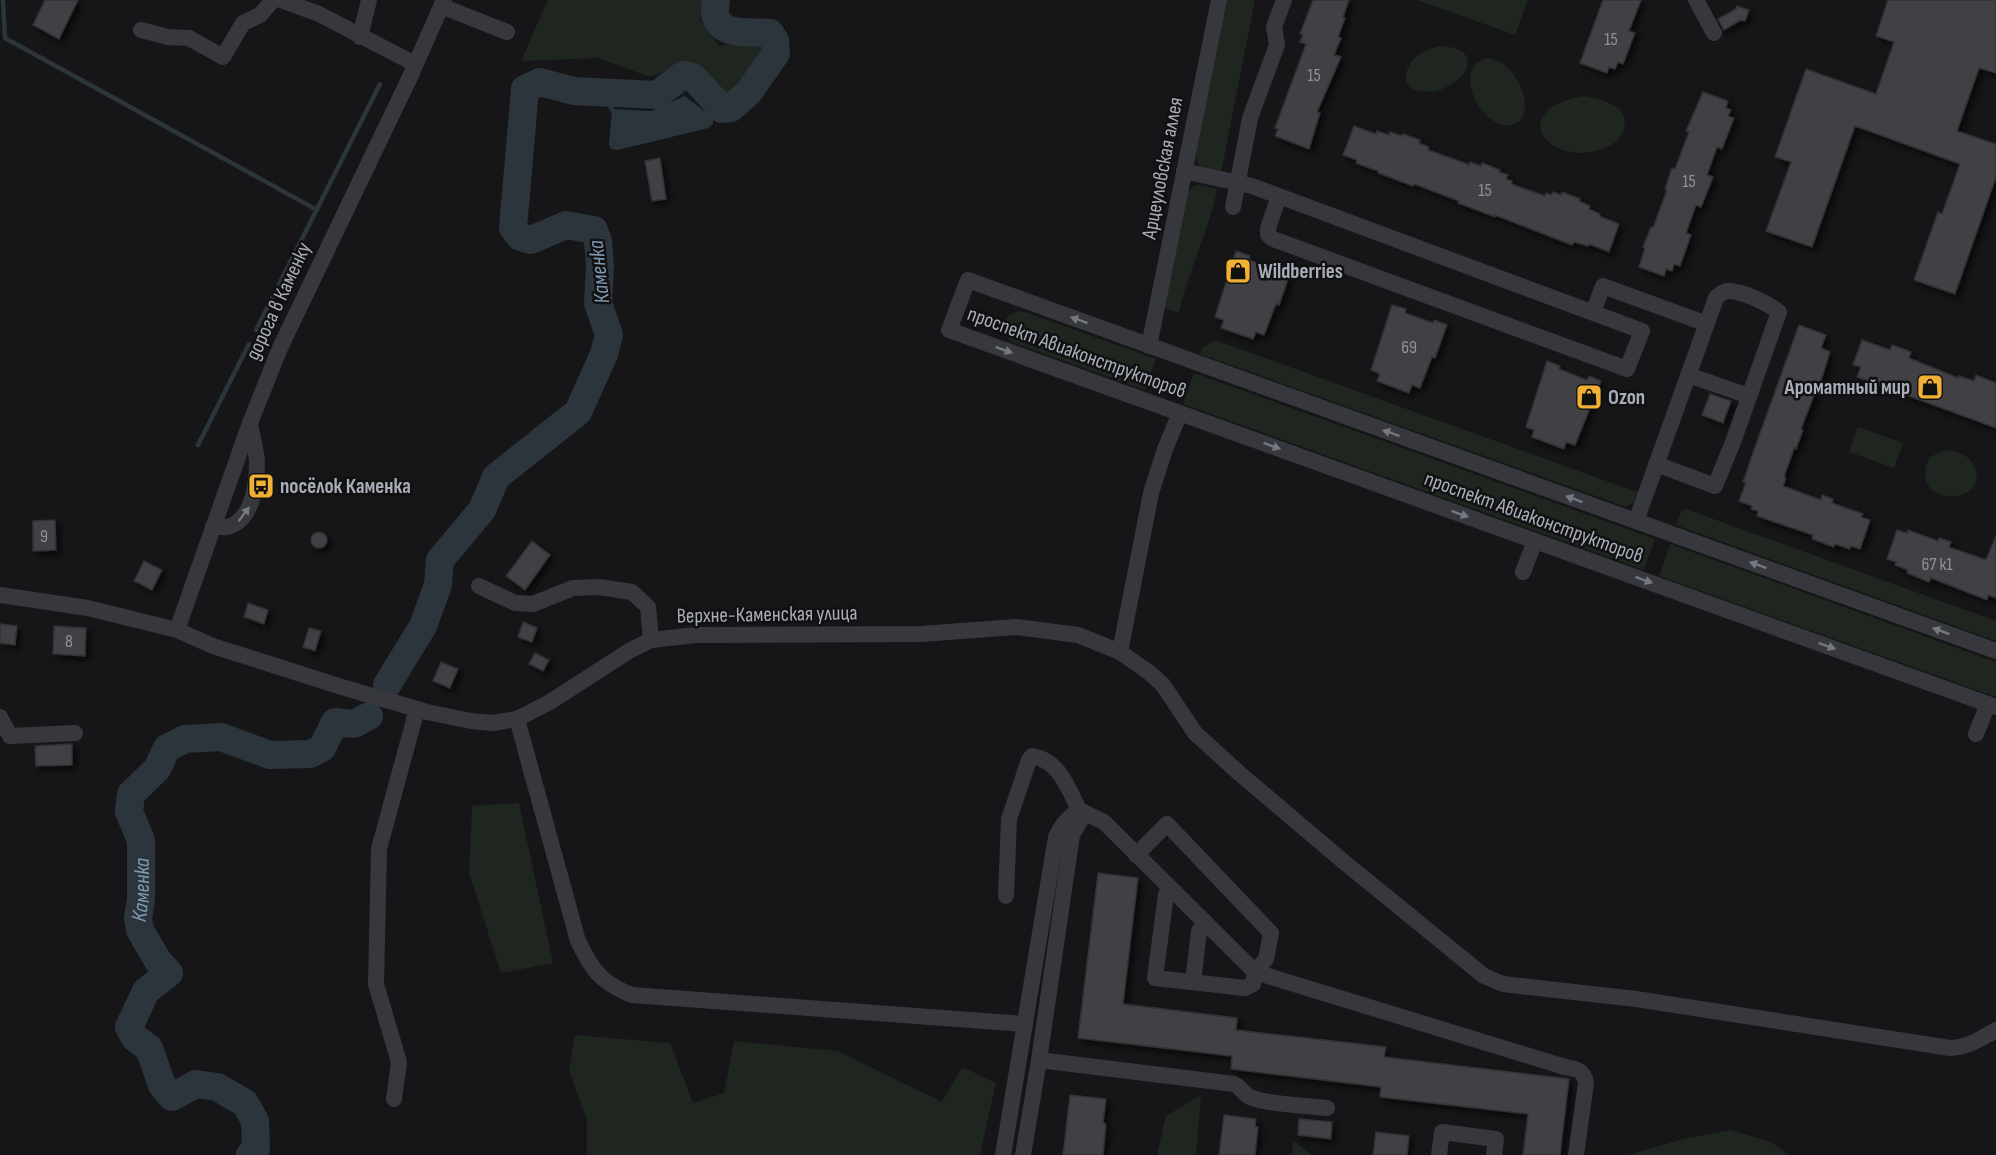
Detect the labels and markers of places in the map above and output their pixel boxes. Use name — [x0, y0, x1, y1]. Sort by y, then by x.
shop icon: Wildberries — [1223, 256, 1253, 286]
place label: Wildberries — [1258, 259, 1343, 284]
shop icon: Ароматный мир — [1915, 372, 1945, 402]
place label: Ароматный мир — [1784, 375, 1910, 400]
shop icon: Ozon — [1574, 382, 1604, 412]
place label: Ozon — [1608, 385, 1645, 410]
bus stop icon: посёлок Каменка — [246, 471, 276, 501]
place label: посёлок Каменка — [280, 474, 411, 499]

